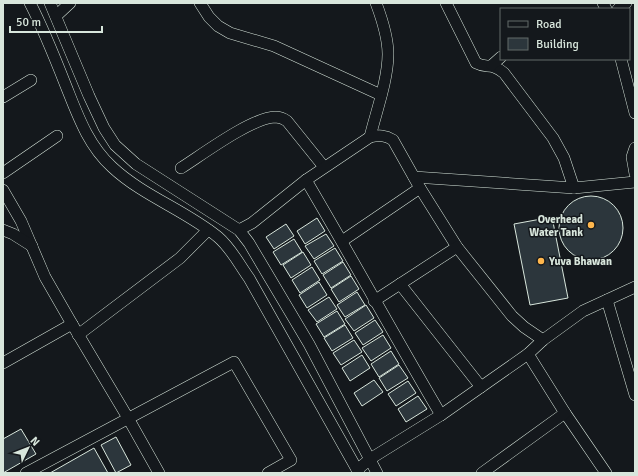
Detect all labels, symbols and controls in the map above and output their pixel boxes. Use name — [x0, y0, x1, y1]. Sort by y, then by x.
scale bar — [10, 8, 102, 34]
legend — [500, 8, 630, 60]
text: 50 m — [16, 15, 41, 30]
text: Road — [536, 17, 562, 32]
text: Building — [536, 37, 579, 52]
place label: Overhead Water Tank — [529, 213, 583, 239]
marker: Overhead Water Tank — [586, 220, 596, 230]
place label: Yuva Bhawan — [548, 255, 612, 268]
marker: Yuva Bhawan — [536, 256, 546, 266]
north arrow — [8, 428, 48, 468]
text: N — [28, 434, 42, 449]

